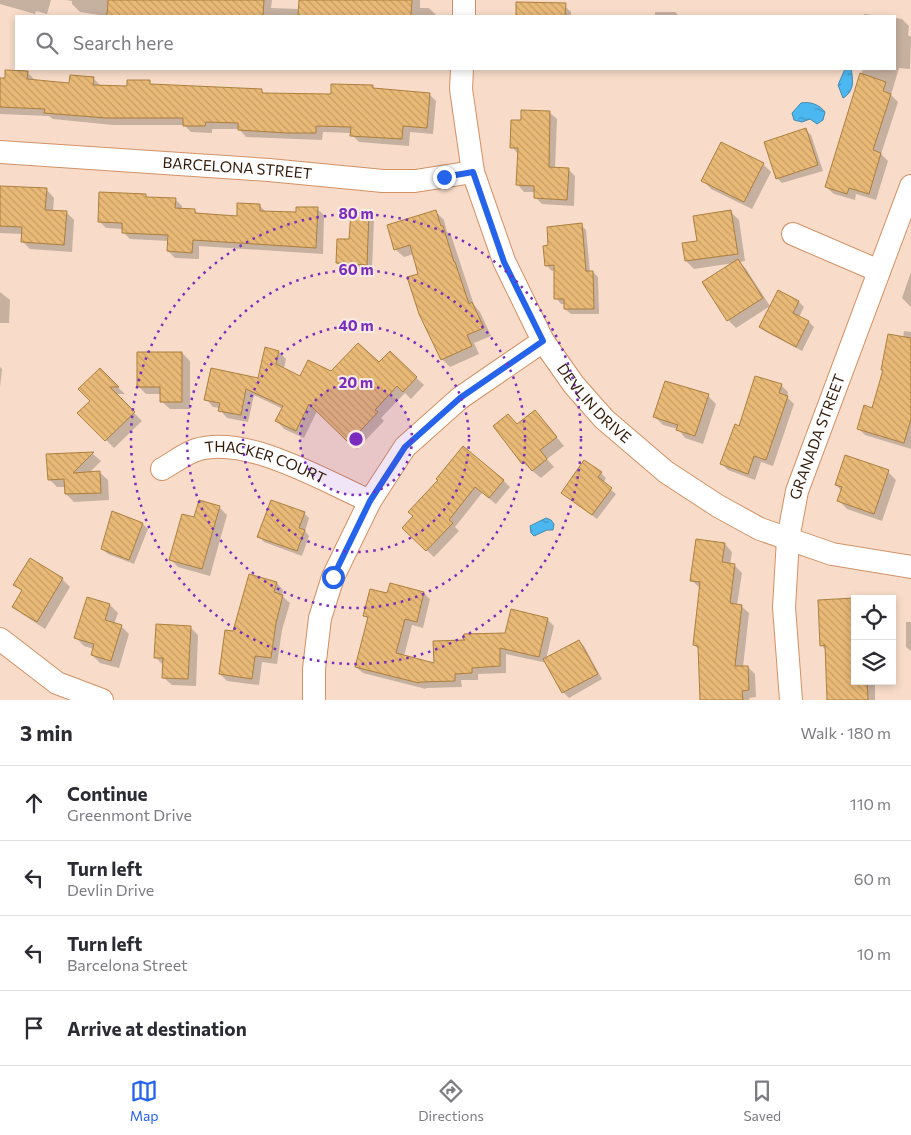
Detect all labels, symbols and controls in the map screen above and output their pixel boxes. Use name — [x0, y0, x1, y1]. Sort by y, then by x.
search box — [15, 15, 896, 70]
icon: search — [33, 29, 61, 57]
text: Search here — [73, 31, 173, 54]
street label: BARCELONA STREET — [162, 153, 313, 182]
route end — [433, 166, 456, 189]
text: 80 m — [338, 204, 374, 222]
text: 60 m — [338, 260, 374, 278]
text: 40 m — [338, 316, 374, 334]
street label: DEVLIN DRIVE — [554, 360, 635, 446]
street label: GRANADA STREET — [786, 371, 848, 501]
text: 20 m — [339, 373, 373, 391]
centre of rings — [347, 430, 365, 448]
street label: THACKER COURT — [204, 437, 330, 487]
route start — [322, 566, 345, 589]
map controls — [851, 595, 896, 685]
button: locate — [851, 595, 896, 640]
button: layers — [851, 640, 896, 685]
text: 3 min — [20, 720, 73, 745]
text: Walk · 180 m — [801, 723, 891, 742]
text: Continue — [67, 782, 147, 805]
icon: ahead — [20, 789, 48, 817]
text: 110 m — [850, 794, 891, 813]
text: Greenmont Drive — [67, 805, 192, 824]
text: Turn left — [67, 857, 142, 880]
icon: left — [20, 864, 48, 892]
text: 60 m — [854, 869, 891, 888]
text: Devlin Drive — [67, 880, 154, 899]
text: Turn left — [67, 932, 142, 955]
icon: left — [20, 939, 48, 967]
text: 10 m — [857, 944, 891, 963]
text: Barcelona Street — [67, 955, 188, 974]
icon: arrive — [20, 1014, 48, 1042]
text: Arrive at destination — [67, 1017, 247, 1040]
tab: Map — [130, 1077, 159, 1124]
tab: Directions — [418, 1077, 484, 1124]
tab: Saved — [743, 1077, 781, 1124]

